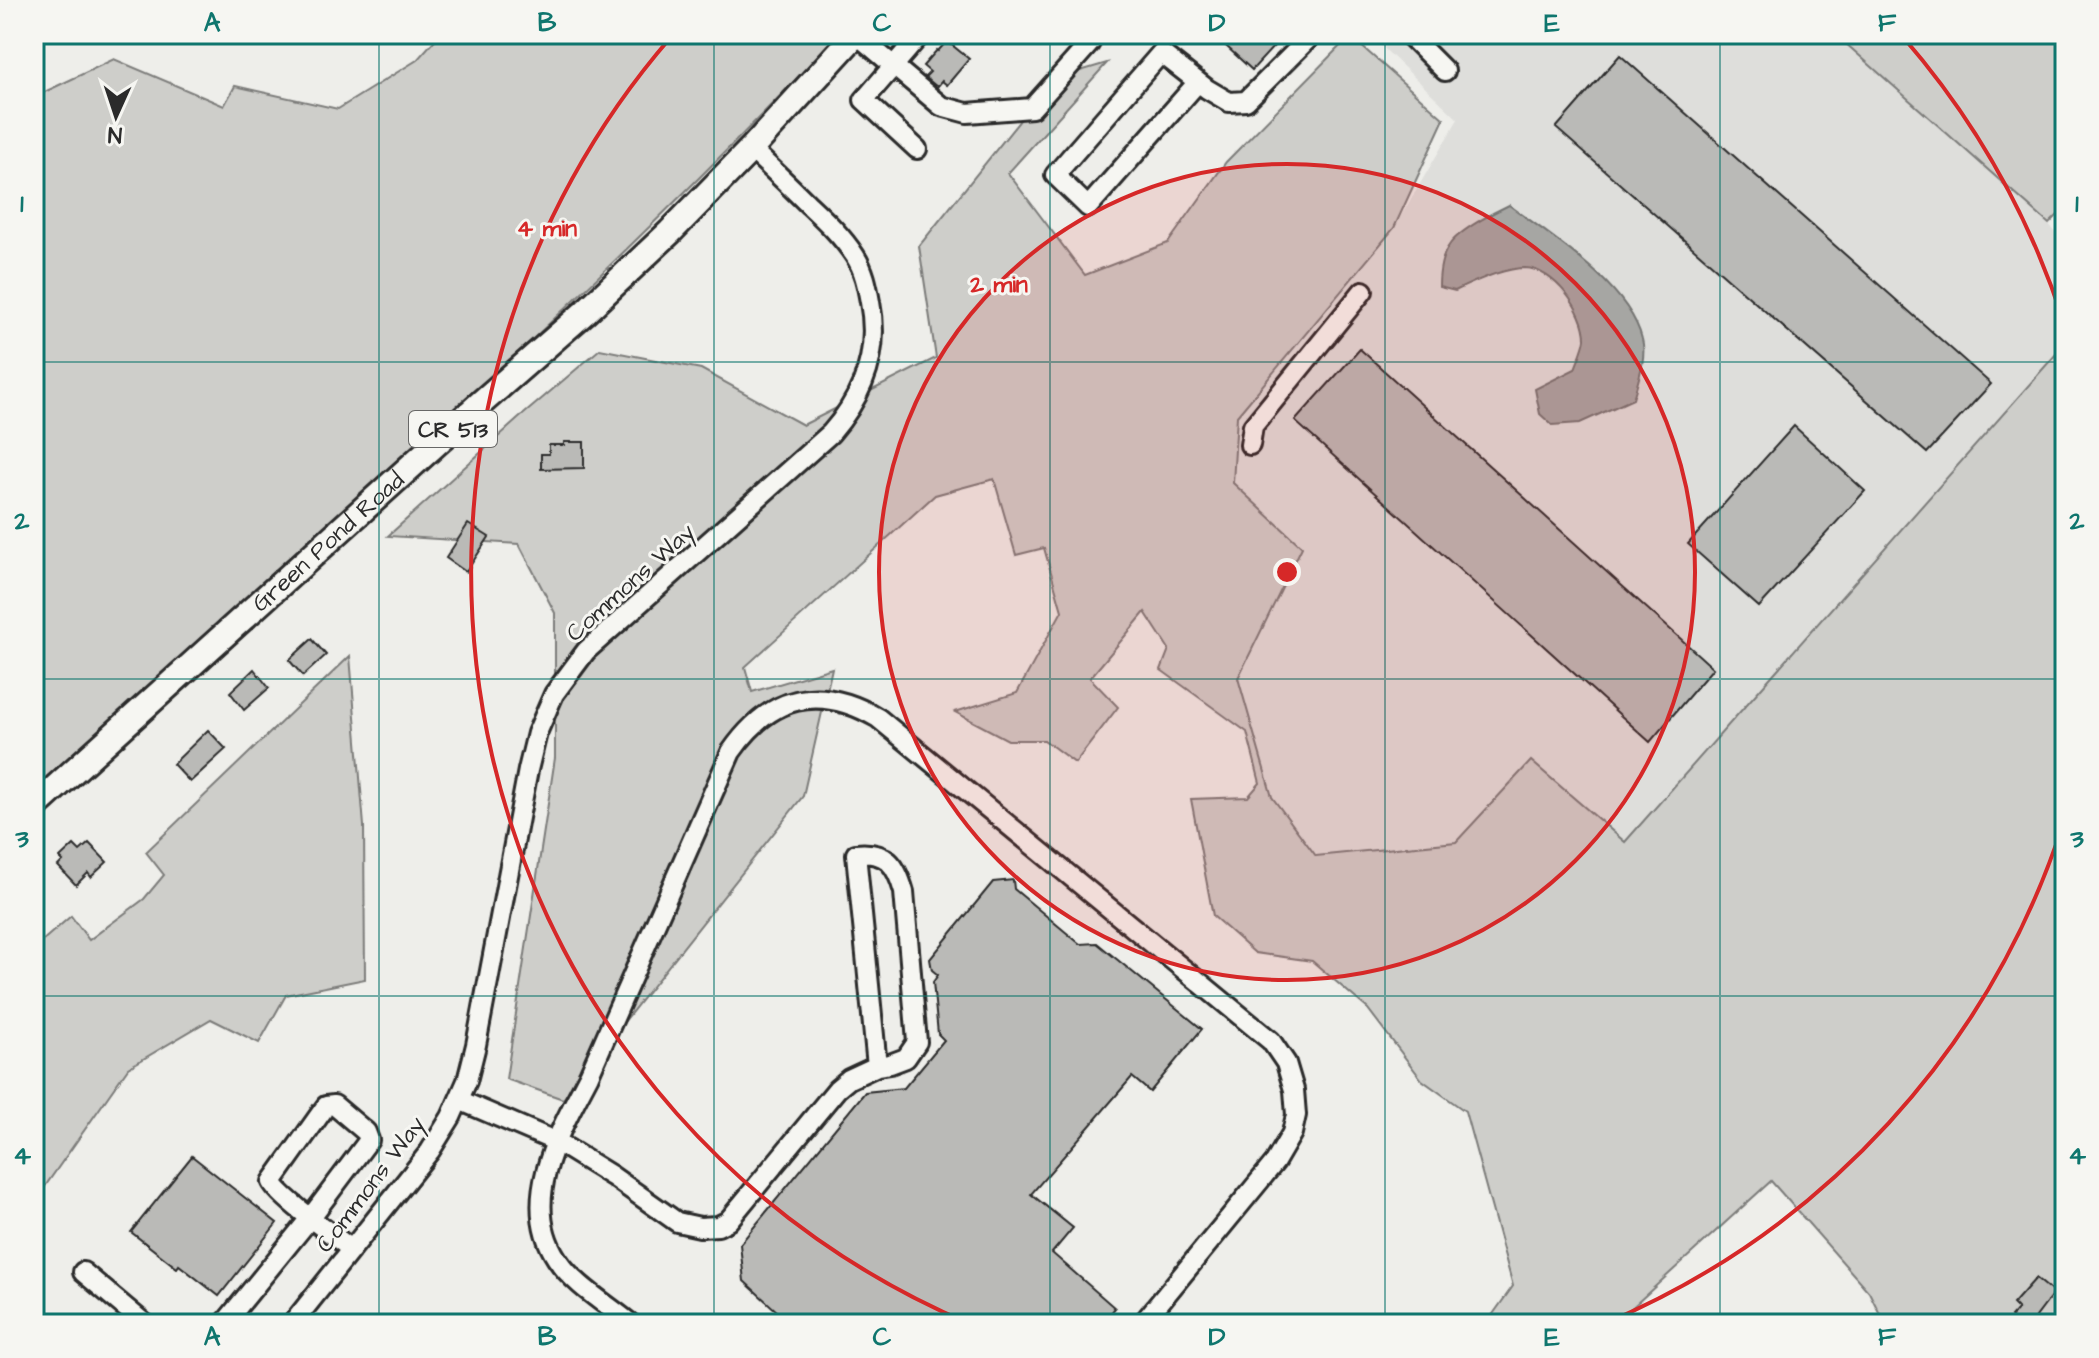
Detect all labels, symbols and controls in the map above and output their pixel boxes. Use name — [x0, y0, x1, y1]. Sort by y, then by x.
text: A — [204, 5, 221, 41]
text: B — [538, 5, 557, 41]
text: C — [873, 5, 892, 41]
text: D — [1209, 5, 1226, 41]
text: E — [1544, 5, 1560, 41]
text: F — [1878, 5, 1897, 41]
north arrow — [76, 76, 156, 156]
text: N — [107, 119, 123, 150]
text: 1 — [20, 186, 24, 222]
text: 1 — [2075, 186, 2079, 222]
text: 4 min — [517, 212, 577, 246]
text: 2 min — [969, 268, 1028, 302]
road number: CR 513 — [409, 411, 497, 447]
street label: Green Pond Road — [245, 464, 412, 620]
text: 2 — [14, 503, 30, 539]
text: 2 — [2069, 503, 2085, 539]
street label: Commons Way — [559, 516, 703, 651]
centre of rings — [1273, 558, 1301, 586]
text: 3 — [14, 821, 29, 857]
text: 3 — [2069, 821, 2084, 857]
street label: Commons Way — [308, 1109, 434, 1261]
text: 4 — [13, 1138, 31, 1174]
text: 4 — [2068, 1138, 2086, 1174]
text: A — [204, 1319, 221, 1355]
text: B — [538, 1319, 557, 1355]
text: C — [873, 1319, 892, 1355]
text: D — [1209, 1319, 1226, 1355]
text: E — [1544, 1319, 1560, 1355]
text: F — [1878, 1319, 1897, 1355]

